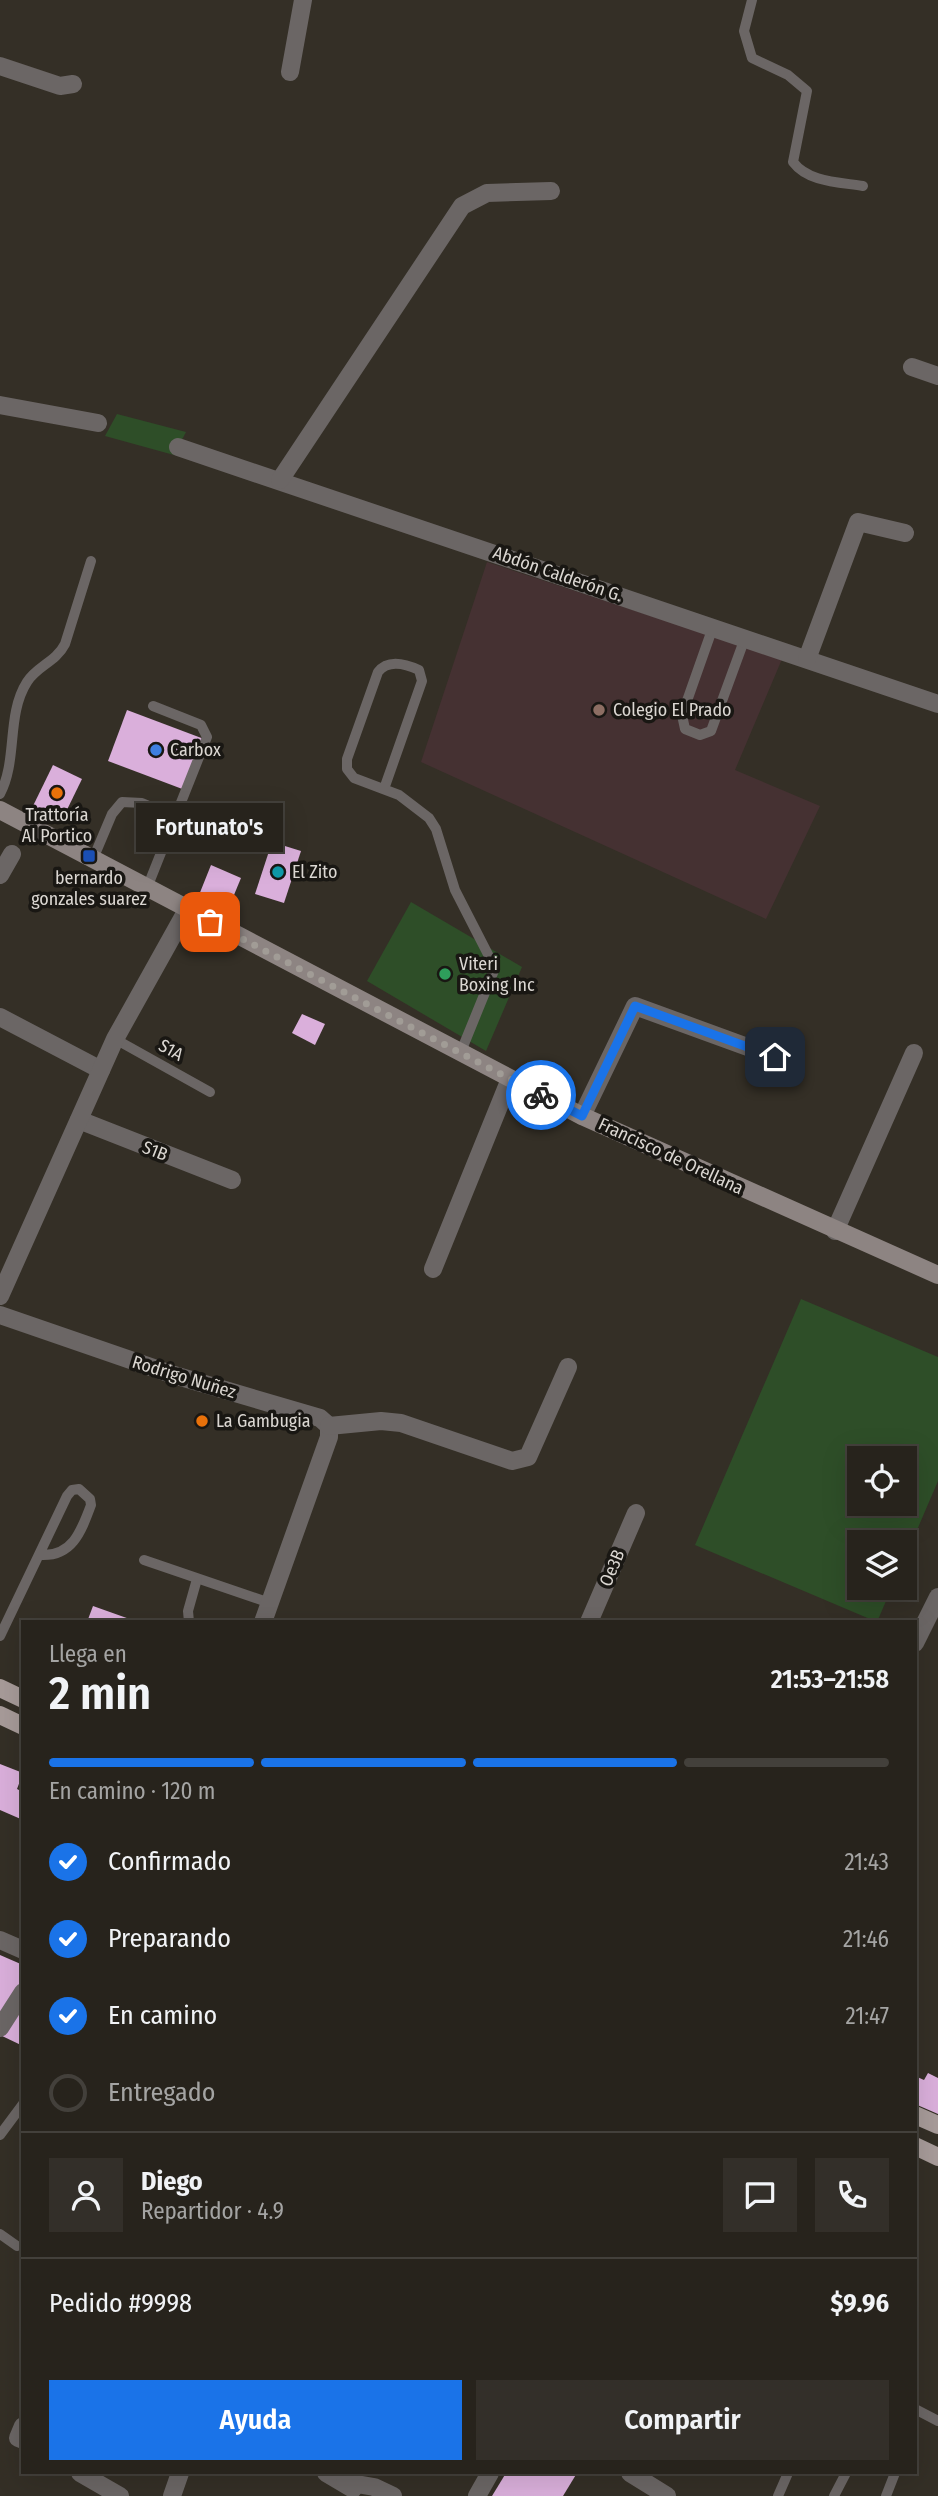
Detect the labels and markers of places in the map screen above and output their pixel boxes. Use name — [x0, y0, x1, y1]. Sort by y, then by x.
place label: Colegio El Prado — [613, 699, 732, 721]
marker: Colegio El Prado — [591, 702, 607, 718]
place label: Carbox — [170, 739, 221, 761]
marker: Carbox — [148, 742, 164, 758]
marker: Trattoría Al Portico — [49, 785, 65, 801]
callout: Fortunato's — [136, 803, 284, 852]
place label: Trattoría Al Portico — [22, 804, 92, 847]
marker: bernardo gonzales suarez — [81, 848, 97, 864]
place label: El Zito — [292, 861, 337, 883]
marker: El Zito — [270, 864, 286, 880]
place label: bernardo gonzales suarez — [31, 867, 147, 910]
pin — [180, 892, 240, 952]
place label: Viteri Boxing Inc — [459, 953, 535, 996]
marker: Viteri Boxing Inc — [437, 966, 453, 982]
pin — [745, 1027, 805, 1087]
place label: La Gambugia — [216, 1410, 311, 1432]
marker: La Gambugia — [194, 1413, 210, 1429]

